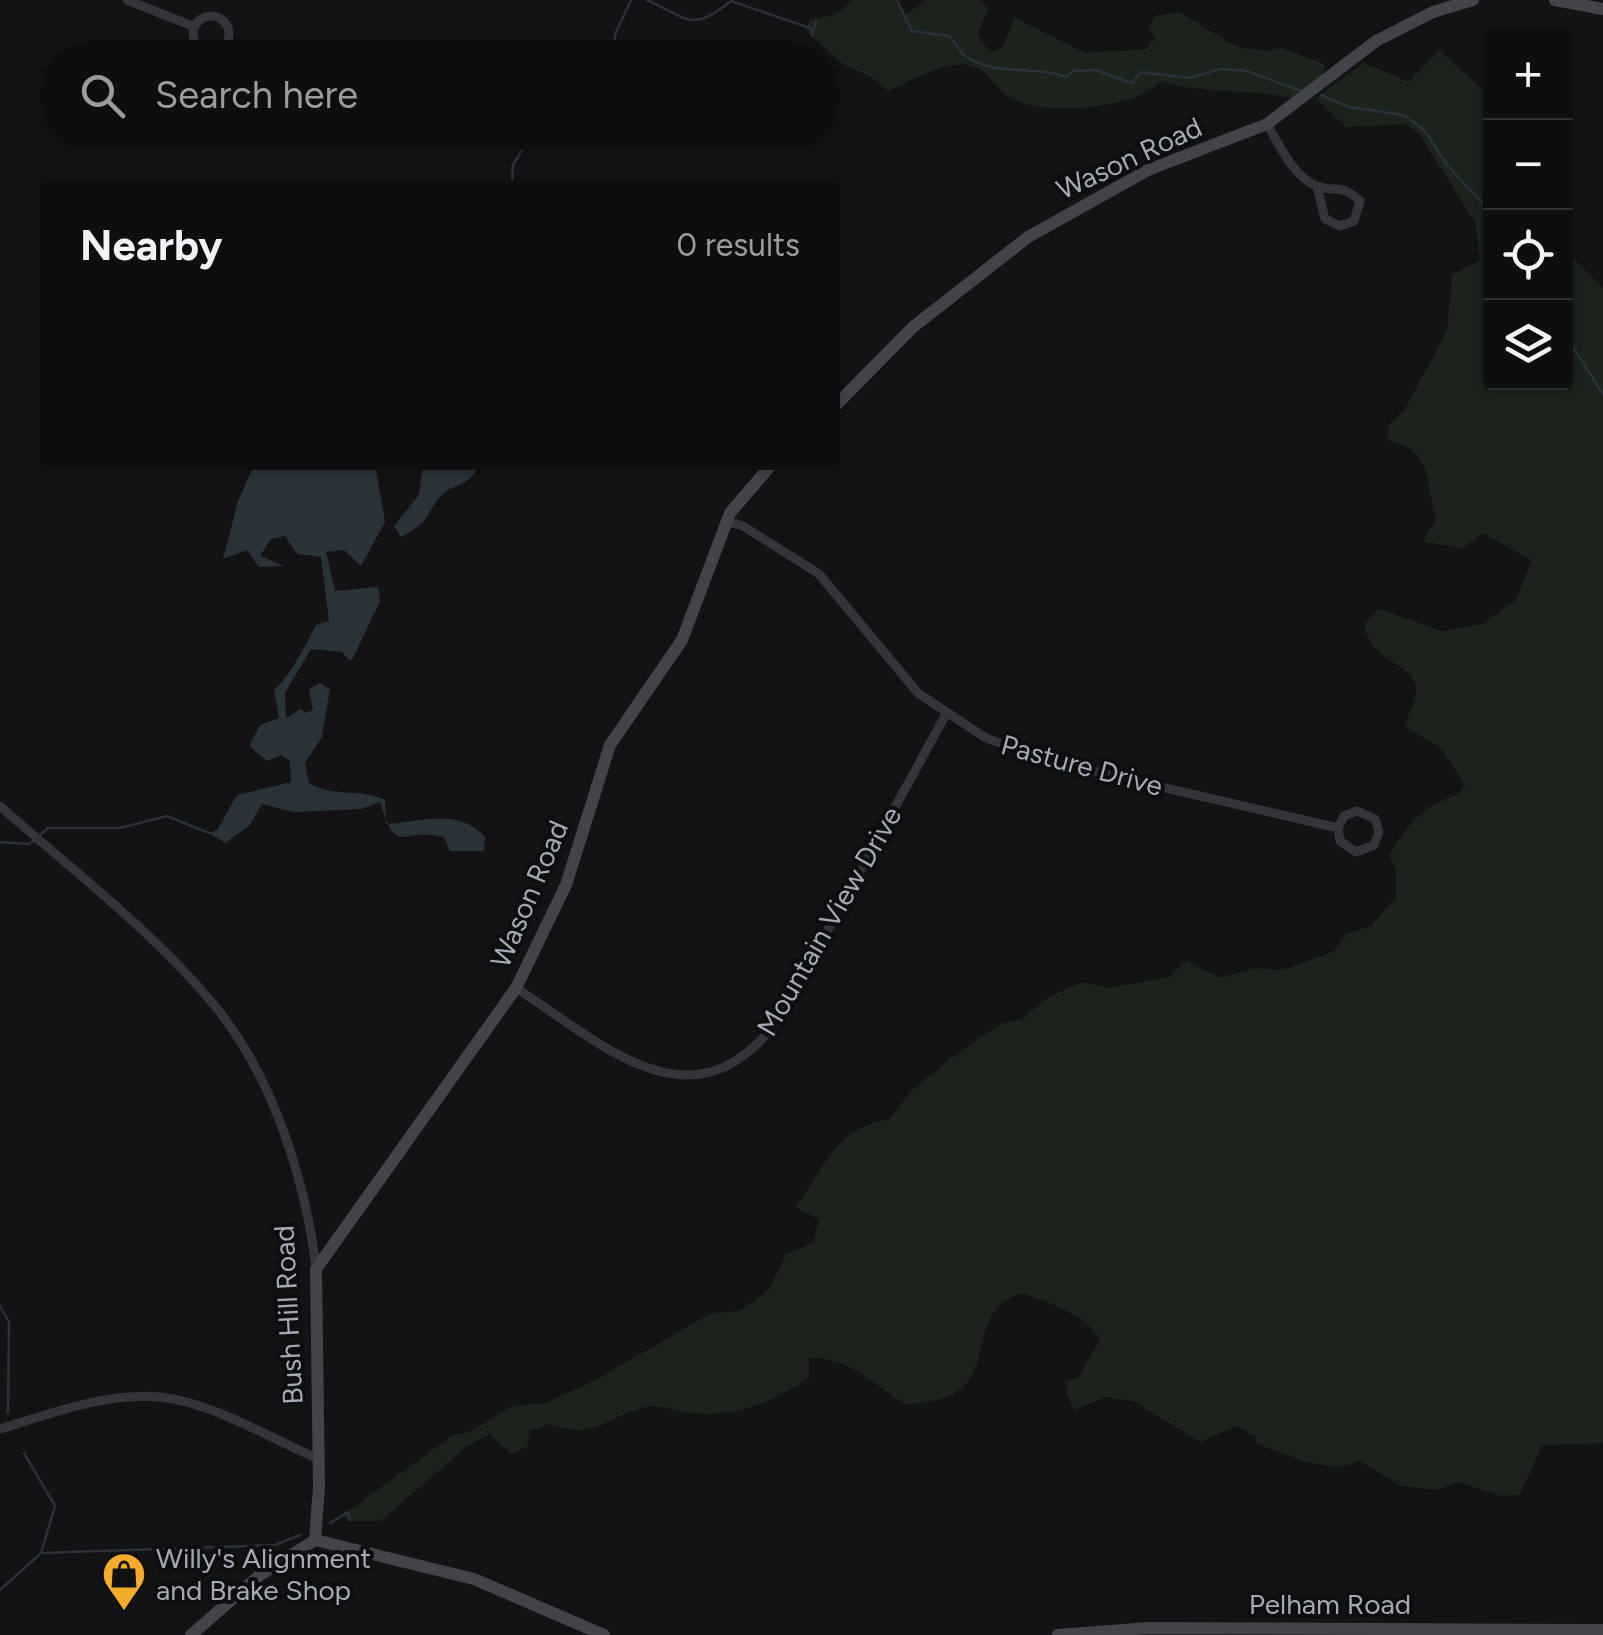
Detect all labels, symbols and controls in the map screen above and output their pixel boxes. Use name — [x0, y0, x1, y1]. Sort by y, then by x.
map controls — [1483, 30, 1573, 390]
button: + — [1483, 30, 1573, 120]
search box — [40, 40, 840, 150]
icon: search — [75, 68, 130, 123]
text: Search here — [155, 72, 358, 118]
street label: Wason Road — [1051, 110, 1207, 206]
button: − — [1483, 120, 1573, 210]
button: locate — [1483, 210, 1573, 300]
text: Nearby — [80, 220, 222, 271]
text: 0 results — [676, 226, 800, 264]
button: layers — [1483, 300, 1573, 390]
street label: Pasture Drive — [997, 727, 1167, 803]
street label: Mountain View Drive — [749, 800, 909, 1042]
street label: Wason Road — [483, 815, 575, 973]
street label: Bush Hill Road — [266, 1224, 310, 1406]
place label: Willy's Alignment and Brake Shop — [156, 1541, 371, 1607]
shop icon: Willy's Alignment and Brake Shop — [101, 1551, 147, 1612]
street label: Pelham Road — [1249, 1587, 1411, 1621]

